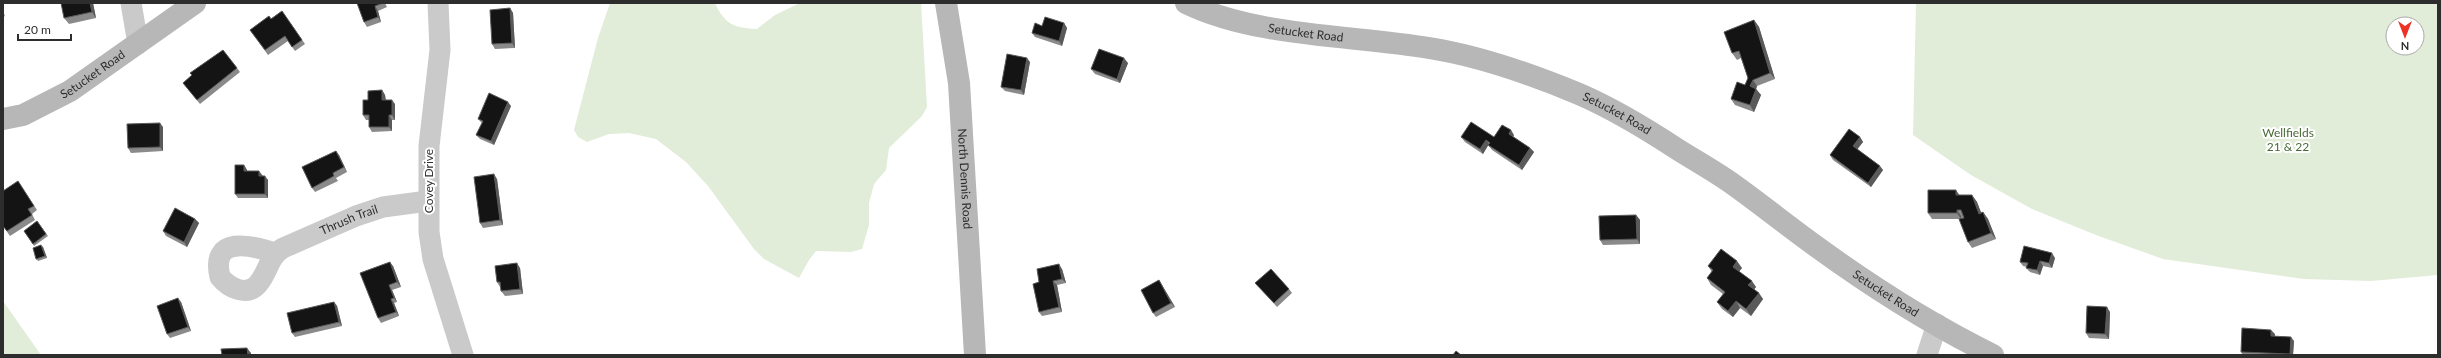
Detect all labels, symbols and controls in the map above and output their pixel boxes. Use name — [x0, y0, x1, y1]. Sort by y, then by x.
scale bar — [18, 16, 71, 42]
north arrow — [2385, 16, 2425, 56]
street label: Setucket Road — [1267, 20, 1344, 45]
text: 20 m — [24, 22, 51, 37]
text: N — [2401, 40, 2409, 53]
street label: Setucket Road — [57, 47, 128, 102]
street label: Setucket Road — [1581, 89, 1654, 138]
park label: Wellfields 21 & 22 — [2262, 125, 2314, 154]
street label: North Dennis Road — [955, 128, 976, 230]
street label: Covey Drive — [421, 149, 436, 213]
street label: Thrush Trail — [317, 201, 380, 238]
street label: Setucket Road — [1850, 266, 1922, 320]

